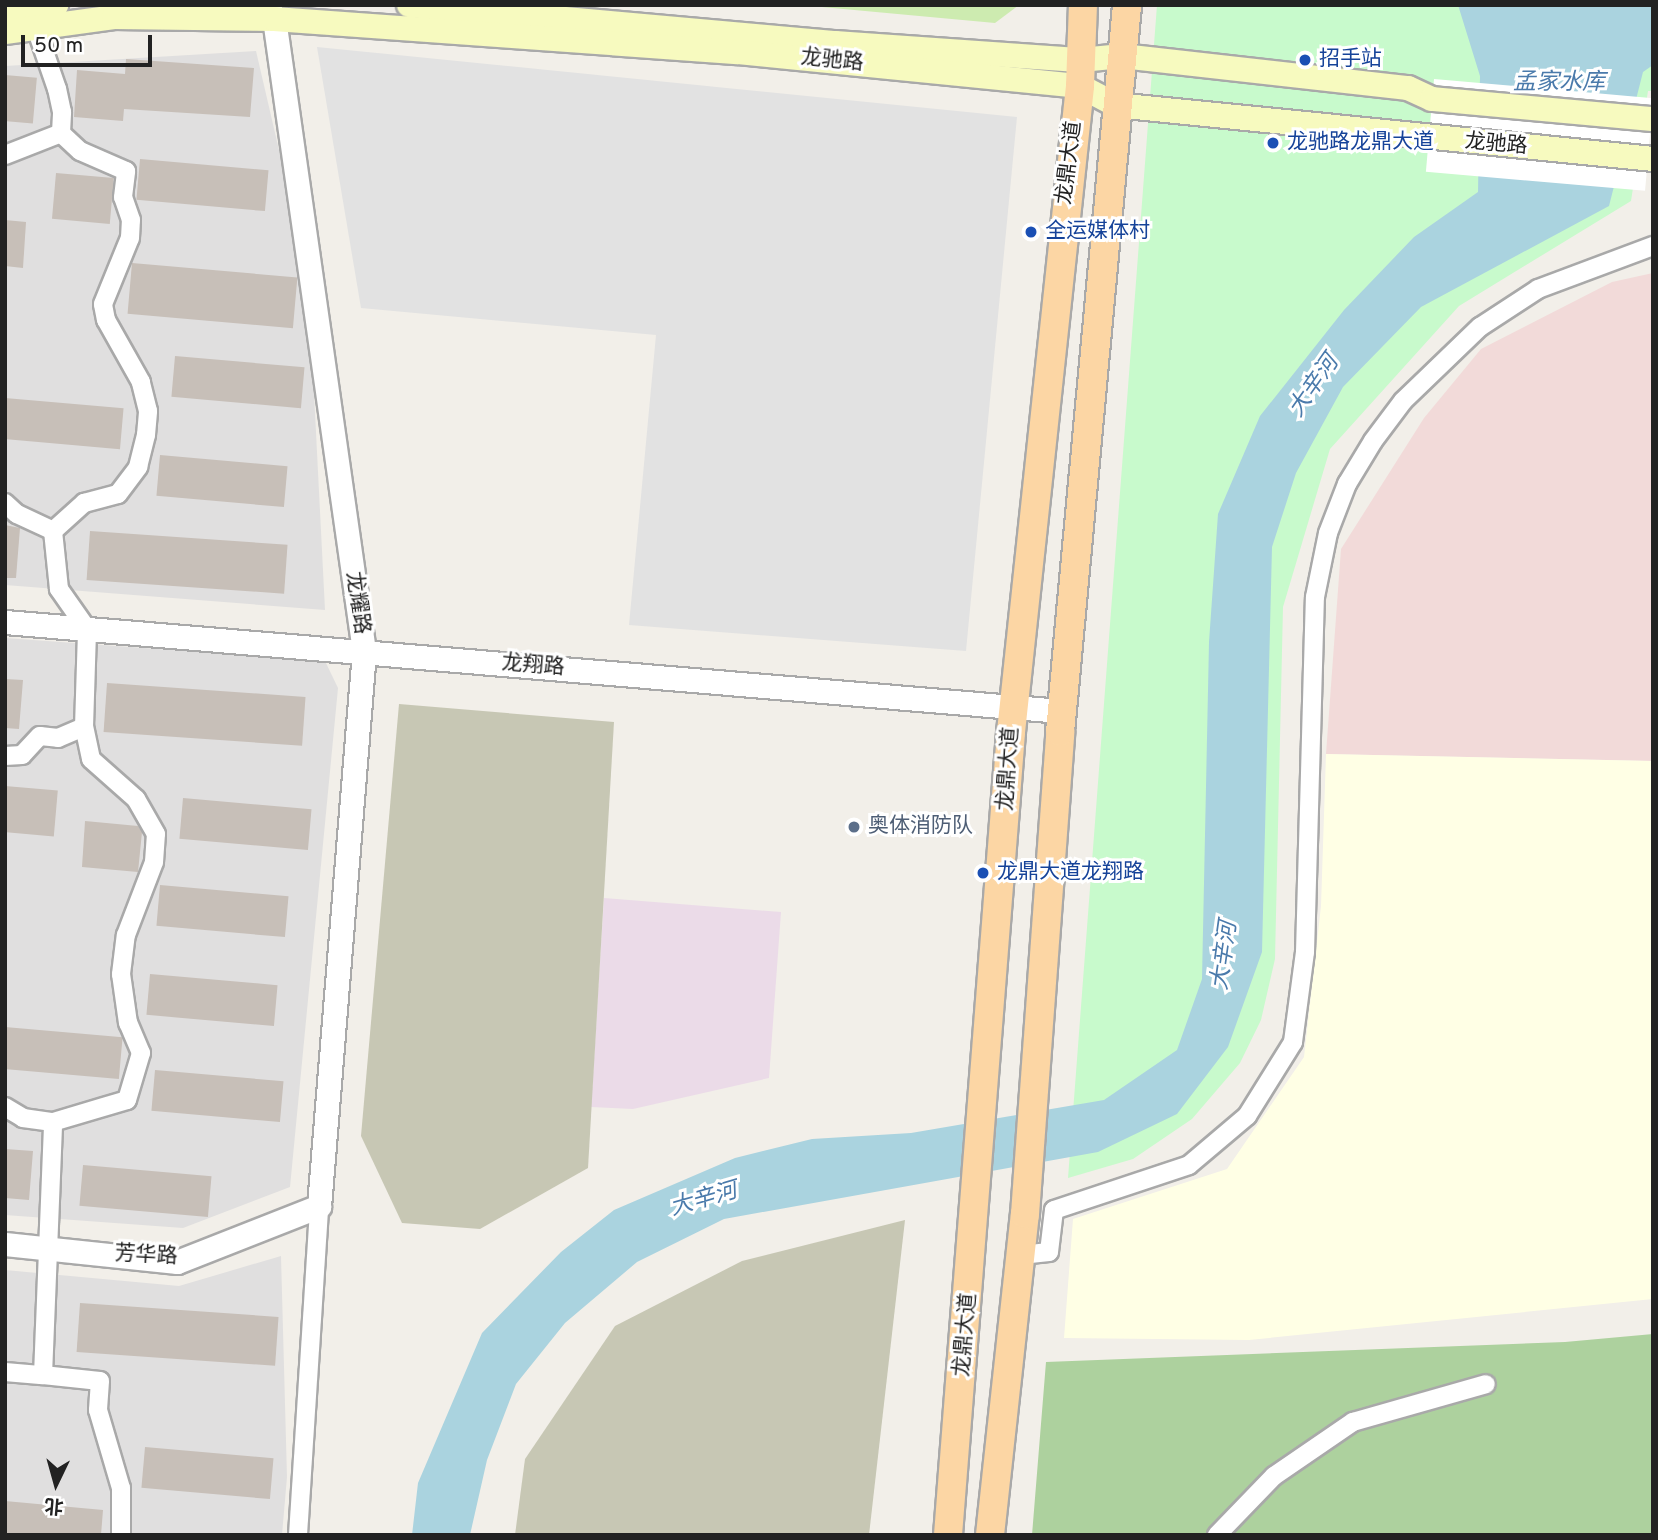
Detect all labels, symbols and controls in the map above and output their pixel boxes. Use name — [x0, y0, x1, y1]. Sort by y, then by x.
scale bar — [24, 21, 156, 65]
text: 50 m — [34, 33, 83, 60]
street label: 龙驰路 — [799, 45, 865, 77]
place label: 招手站 — [1319, 47, 1382, 73]
marker: 招手站 — [1297, 52, 1313, 68]
water label: 孟家水库 — [1513, 70, 1605, 98]
street label: 龙鼎大道 — [1052, 120, 1088, 206]
place label: 龙驰路龙鼎大道 — [1287, 130, 1434, 156]
street label: 龙驰路 — [1464, 130, 1528, 160]
marker: 龙驰路龙鼎大道 — [1265, 135, 1281, 151]
place label: 全运媒体村 — [1045, 219, 1150, 245]
marker: 全运媒体村 — [1023, 224, 1039, 240]
water label: 大辛河 — [1284, 351, 1346, 423]
street label: 龙耀路 — [340, 570, 374, 636]
street label: 龙翔路 — [501, 651, 565, 681]
street label: 龙鼎大道 — [994, 726, 1024, 812]
place label: 奥体消防队 — [868, 814, 973, 840]
marker: 奥体消防队 — [846, 819, 862, 835]
place label: 龙鼎大道龙翔路 — [997, 860, 1144, 886]
marker: 龙鼎大道龙翔路 — [975, 865, 991, 881]
water label: 大辛河 — [1208, 920, 1244, 992]
water label: 大辛河 — [667, 1178, 741, 1224]
street label: 芳华路 — [114, 1242, 178, 1270]
street label: 龙鼎大道 — [950, 1292, 982, 1378]
north arrow — [21, 1449, 91, 1519]
text: 北 — [44, 1492, 65, 1518]

